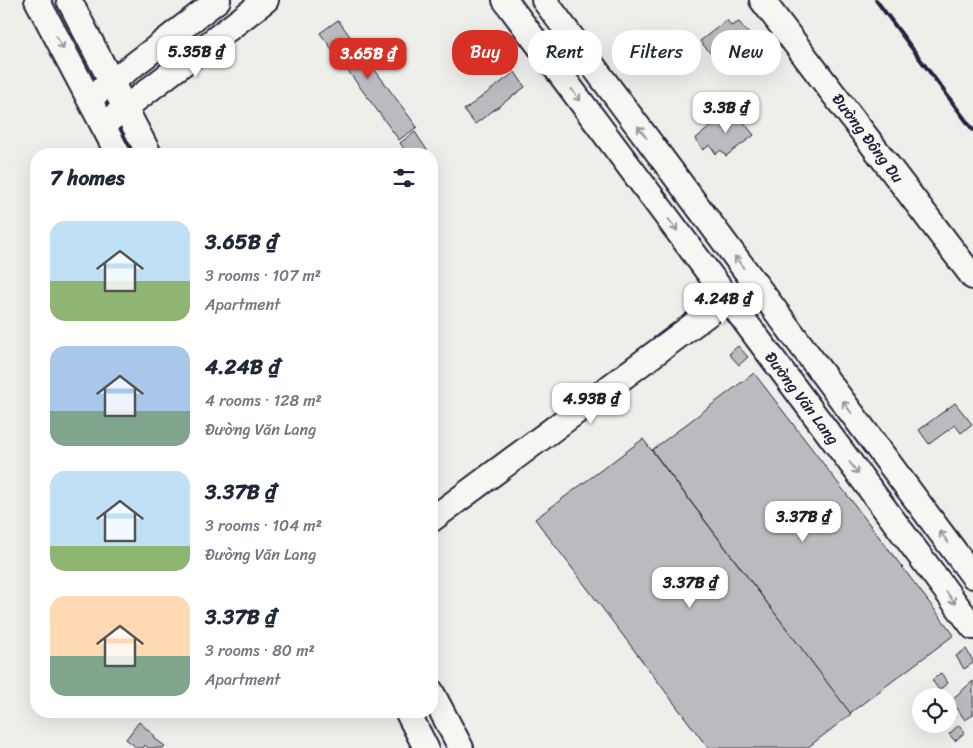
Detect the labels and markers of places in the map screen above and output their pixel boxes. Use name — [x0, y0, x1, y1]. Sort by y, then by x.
pin: 5.35B ₫ — [150, 36, 242, 78]
pin: 3.65B ₫ — [322, 38, 414, 80]
pin: 3.3B ₫ — [685, 92, 767, 134]
pin: 4.24B ₫ — [677, 282, 769, 325]
pin: 4.93B ₫ — [545, 382, 637, 425]
pin: 3.37B ₫ — [757, 500, 849, 543]
pin: 3.37B ₫ — [644, 566, 736, 609]

